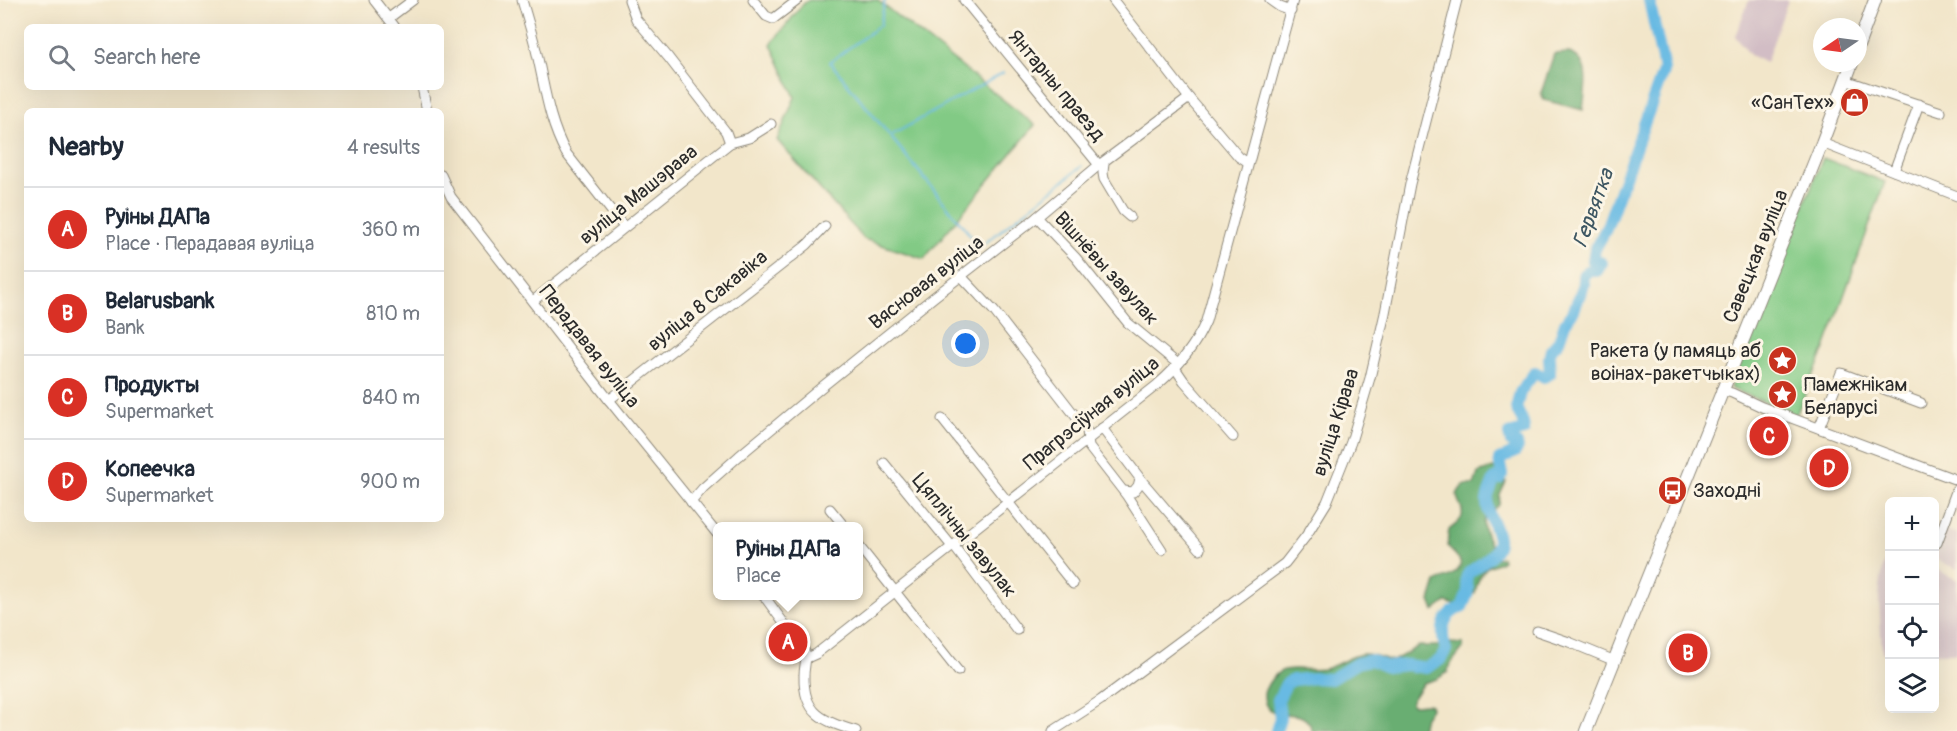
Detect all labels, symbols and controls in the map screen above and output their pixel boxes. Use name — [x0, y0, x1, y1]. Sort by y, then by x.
north arrow — [1813, 18, 1867, 72]
search box — [24, 24, 444, 90]
street label: Янтарны праезд — [1003, 24, 1111, 146]
icon: search — [45, 41, 78, 74]
text: Search here — [93, 43, 200, 71]
shop icon: «СанТех» — [1839, 86, 1871, 118]
place label: «СанТех» — [1751, 90, 1834, 115]
text: Nearby — [48, 131, 124, 163]
text: 4 results — [347, 135, 420, 160]
street label: вуліца Машэрава — [574, 139, 703, 250]
water label: Гервятка — [1567, 164, 1621, 251]
street label: Савецкая вуліца — [1717, 186, 1794, 326]
text: Руіны ДАПа — [105, 203, 210, 231]
street label: Вішнёвы завулак — [1049, 206, 1164, 330]
text: A — [61, 217, 74, 242]
text: 360 m — [361, 217, 420, 242]
street label: Вясновая вуліца — [864, 230, 989, 335]
text: Place · Перадавая вуліца — [105, 231, 314, 256]
street label: вуліца 8 Сакавіка — [642, 244, 772, 356]
street label: Перадавая вуліца — [534, 280, 645, 413]
text: Belarusbank — [105, 287, 215, 315]
text: B — [62, 301, 73, 326]
text: 810 m — [366, 301, 420, 326]
text: Bank — [105, 315, 145, 340]
your location — [951, 329, 980, 358]
place label: Ракета (у памяць аб воінах-ракетчыках) — [1590, 338, 1761, 386]
place icon: Ракета (у памяць аб воінах-ракетчыках) — [1766, 345, 1798, 377]
street label: Прагрэсіўная вуліца — [1018, 351, 1164, 476]
street label: вуліца Кірава — [1306, 365, 1365, 479]
text: Продукты — [105, 371, 200, 399]
place label: Памежнікам Беларусі — [1804, 372, 1907, 420]
place icon: Памежнікам Беларусі — [1767, 379, 1799, 411]
text: C — [61, 385, 74, 410]
text: 840 m — [363, 385, 420, 410]
text: Supermarket — [105, 399, 214, 424]
pin: C — [1750, 414, 1788, 458]
pin: D — [1810, 446, 1848, 490]
text: Копеечка — [105, 455, 195, 483]
street label: Цяплічны завулак — [907, 468, 1022, 602]
text: D — [61, 469, 74, 494]
text: 900 m — [360, 469, 420, 494]
bus stop icon: Заходні — [1656, 474, 1688, 506]
place label: Заходні — [1693, 478, 1761, 503]
text: Supermarket — [105, 483, 214, 508]
map controls — [1885, 497, 1939, 713]
button: + — [1885, 497, 1939, 551]
popup — [713, 522, 863, 600]
text: Руіны ДАПа — [735, 535, 841, 563]
button: − — [1885, 551, 1939, 605]
text: Place — [735, 563, 781, 588]
button: locate — [1885, 605, 1939, 659]
pin: A — [768, 620, 808, 664]
pin: B — [1668, 630, 1708, 676]
button: layers — [1885, 659, 1939, 713]

